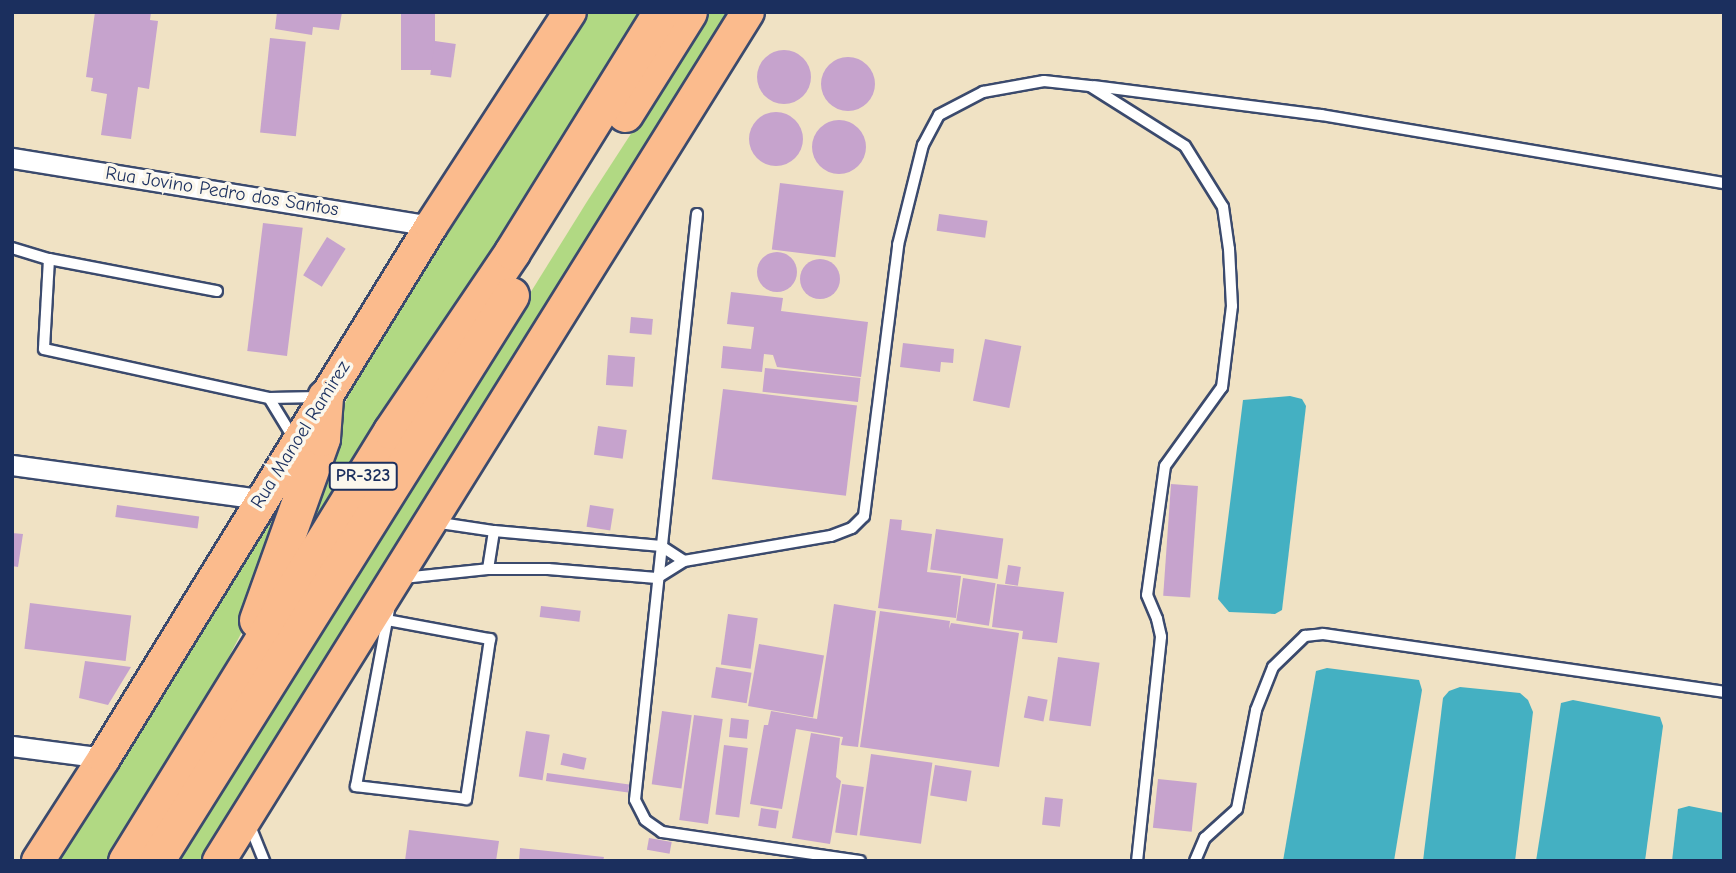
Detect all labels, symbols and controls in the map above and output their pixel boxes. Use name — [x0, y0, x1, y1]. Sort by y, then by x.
street label: Rua Jovino Pedro dos Santos — [104, 162, 340, 222]
street label: Rua Manoel Ramirez — [246, 357, 356, 513]
road number: PR-323 — [328, 462, 398, 490]

